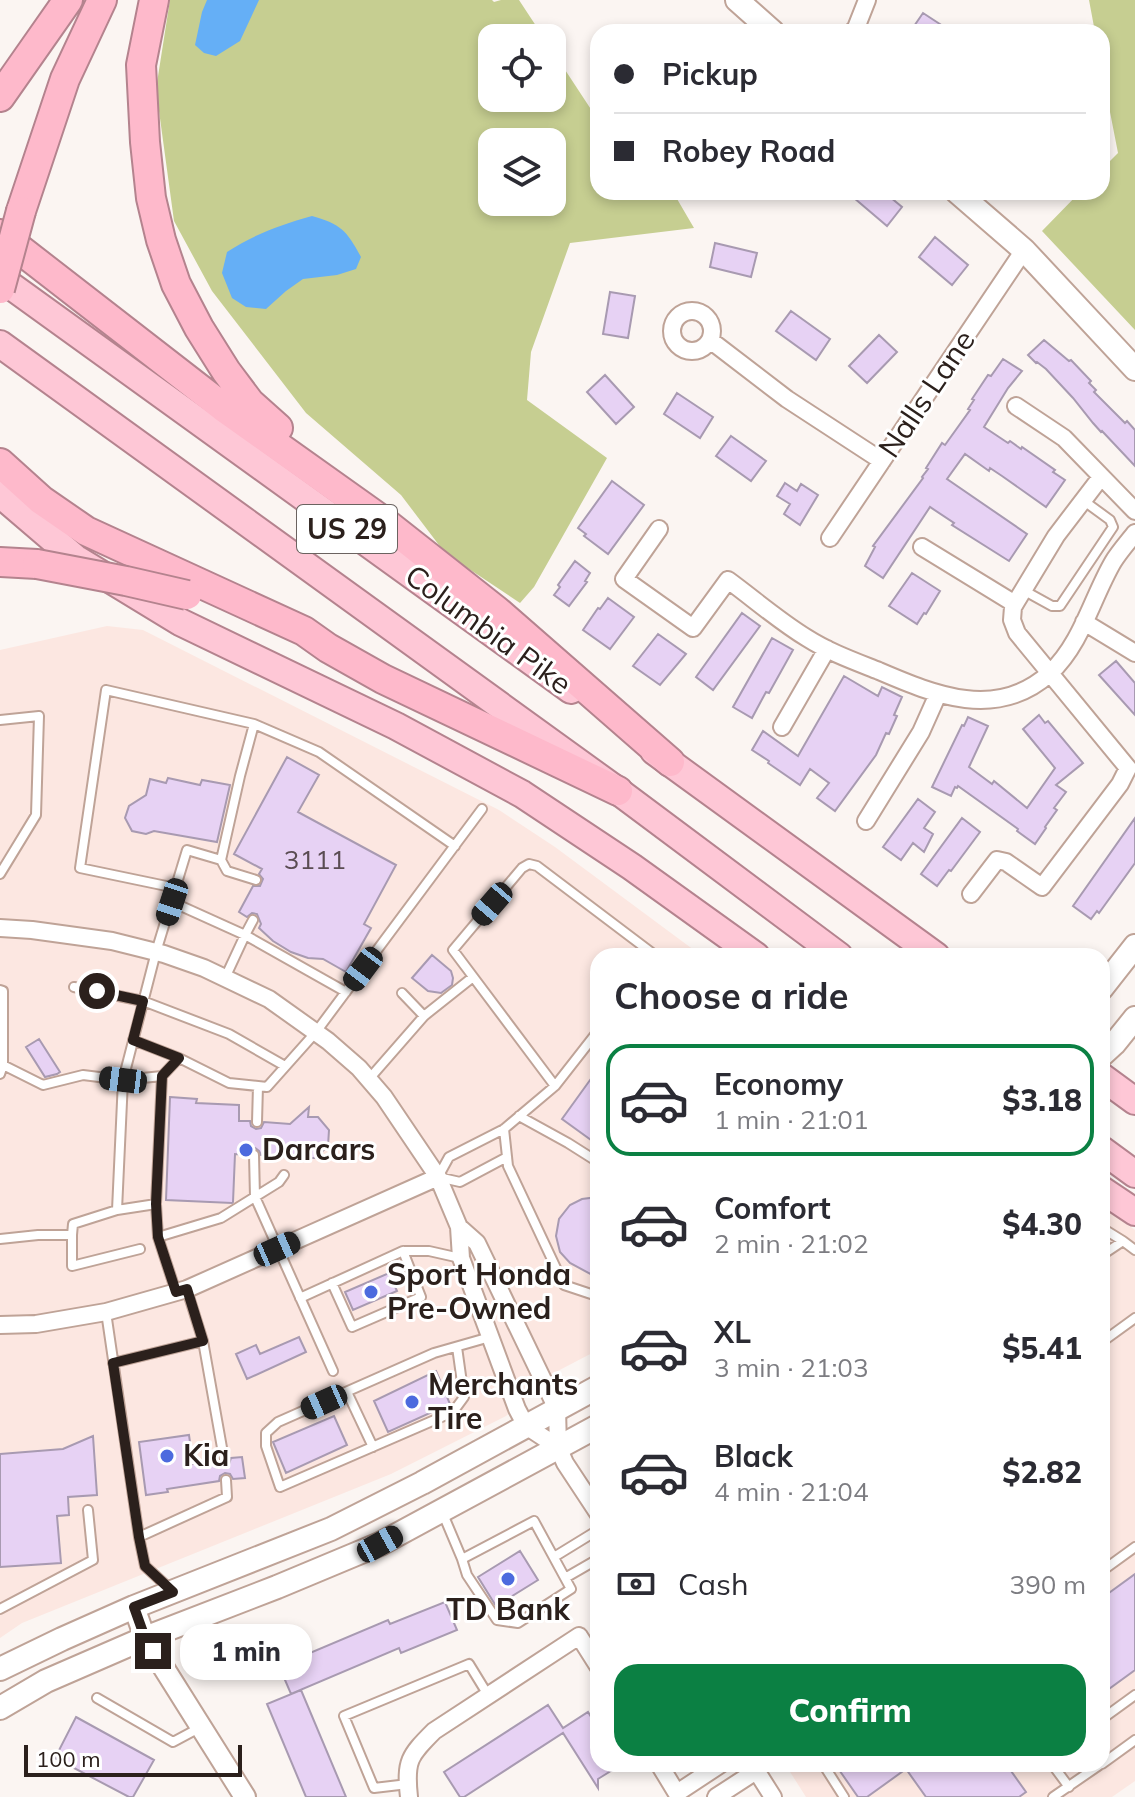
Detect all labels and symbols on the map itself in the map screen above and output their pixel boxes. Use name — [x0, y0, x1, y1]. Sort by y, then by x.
street label: Nalls Lane — [870, 322, 983, 464]
road number: US 29 — [297, 505, 397, 553]
street label: Columbia Pike — [398, 556, 579, 702]
house number: 3111 — [284, 843, 346, 876]
car — [153, 875, 191, 929]
car — [467, 878, 517, 930]
car — [339, 943, 387, 995]
route start — [79, 973, 115, 1009]
car — [98, 1065, 148, 1095]
place label: Darcars — [262, 1130, 375, 1168]
marker: Darcars — [237, 1141, 255, 1159]
car — [250, 1228, 304, 1270]
place label: Sport Honda Pre-Owned — [387, 1255, 571, 1327]
marker: Sport Honda Pre-Owned — [362, 1283, 380, 1301]
place label: Merchants Tire — [428, 1365, 578, 1437]
car — [297, 1381, 351, 1423]
marker: Merchants Tire — [403, 1393, 421, 1411]
place label: Kia — [183, 1436, 229, 1474]
marker: Kia — [158, 1447, 176, 1465]
car — [353, 1522, 407, 1566]
marker: TD Bank — [499, 1570, 517, 1588]
place label: TD Bank — [446, 1590, 571, 1628]
callout: 1 min — [181, 1623, 313, 1679]
route end — [135, 1633, 171, 1669]
scale bar — [24, 1741, 242, 1777]

